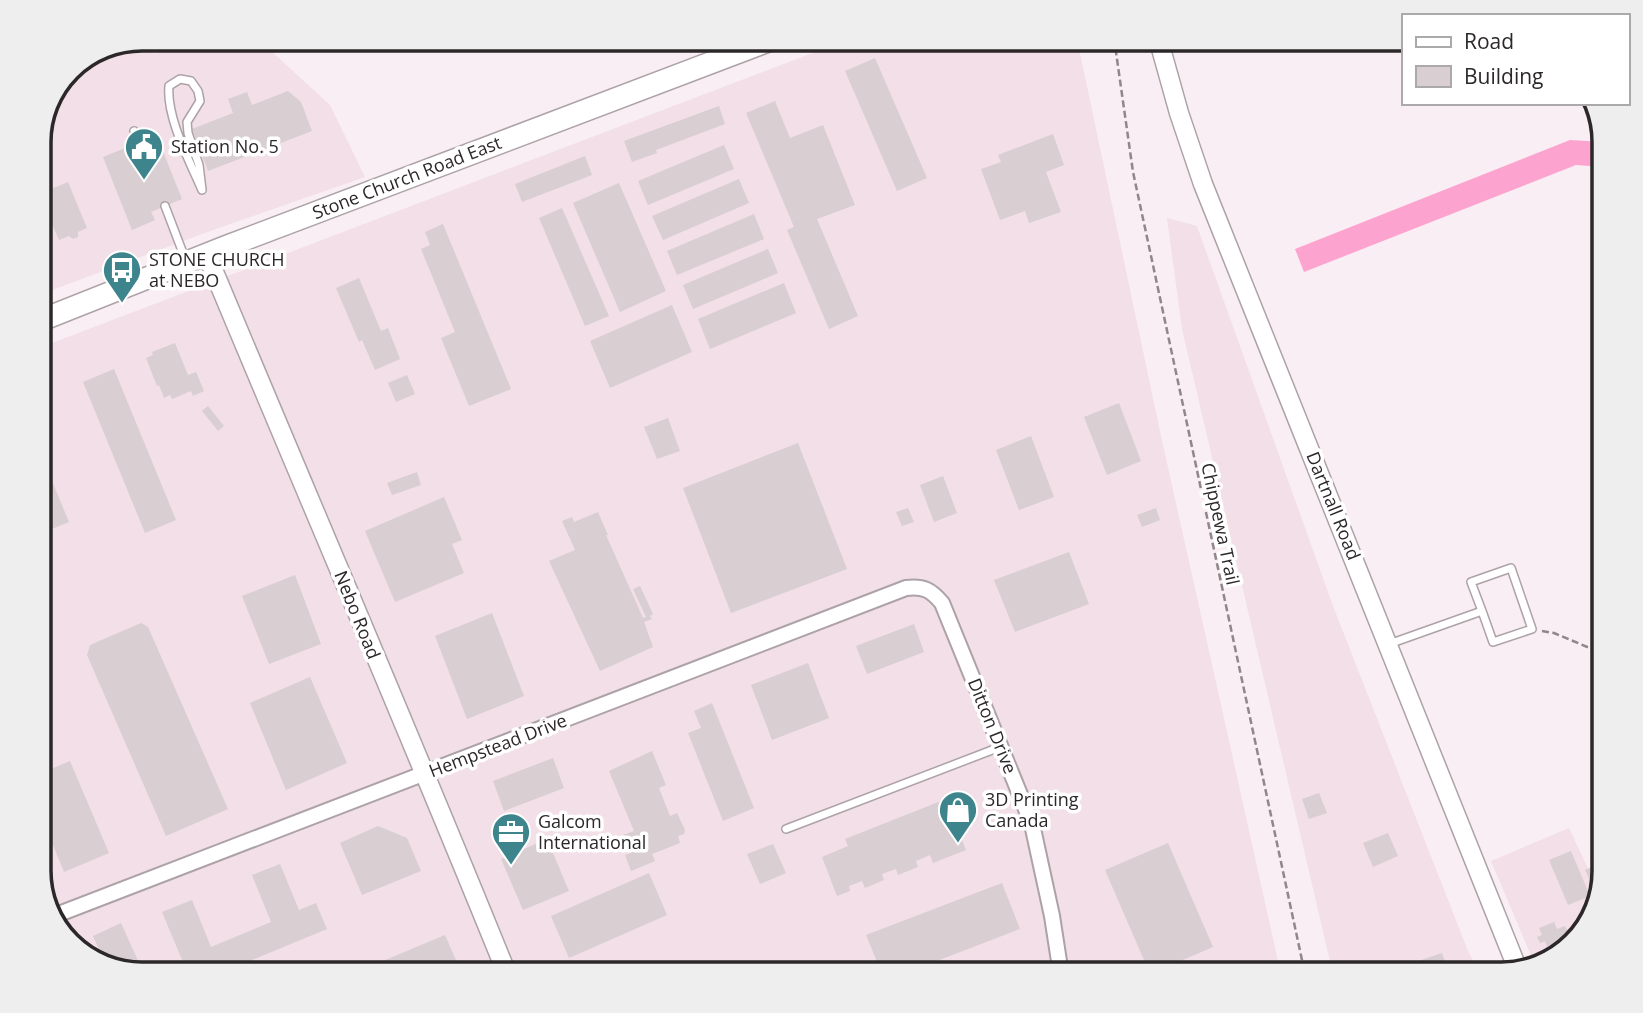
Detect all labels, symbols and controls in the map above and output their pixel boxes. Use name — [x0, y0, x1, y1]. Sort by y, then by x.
legend — [1402, 14, 1629, 105]
text: Road — [1464, 27, 1514, 55]
text: Building — [1464, 62, 1543, 90]
public building icon: Station No. 5 — [123, 126, 165, 181]
street label: Stone Church Road East — [309, 130, 505, 224]
place label: Station No. 5 — [171, 134, 279, 158]
place label: STONE CHURCH at NEBO — [149, 247, 284, 292]
bus stop icon: STONE CHURCH at NEBO — [101, 249, 143, 304]
street label: Dartnall Road — [1301, 448, 1367, 563]
street label: Chippewa Trail — [1196, 461, 1246, 587]
street label: Nebo Road — [329, 567, 386, 662]
street label: Ditton Drive — [963, 674, 1023, 777]
street label: Hempstead Drive — [425, 708, 570, 782]
place label: 3D Printing Canada — [985, 787, 1079, 832]
shop icon: 3D Printing Canada — [937, 789, 979, 844]
place label: Galcom International — [538, 809, 646, 854]
office icon: Galcom International — [490, 811, 532, 866]

